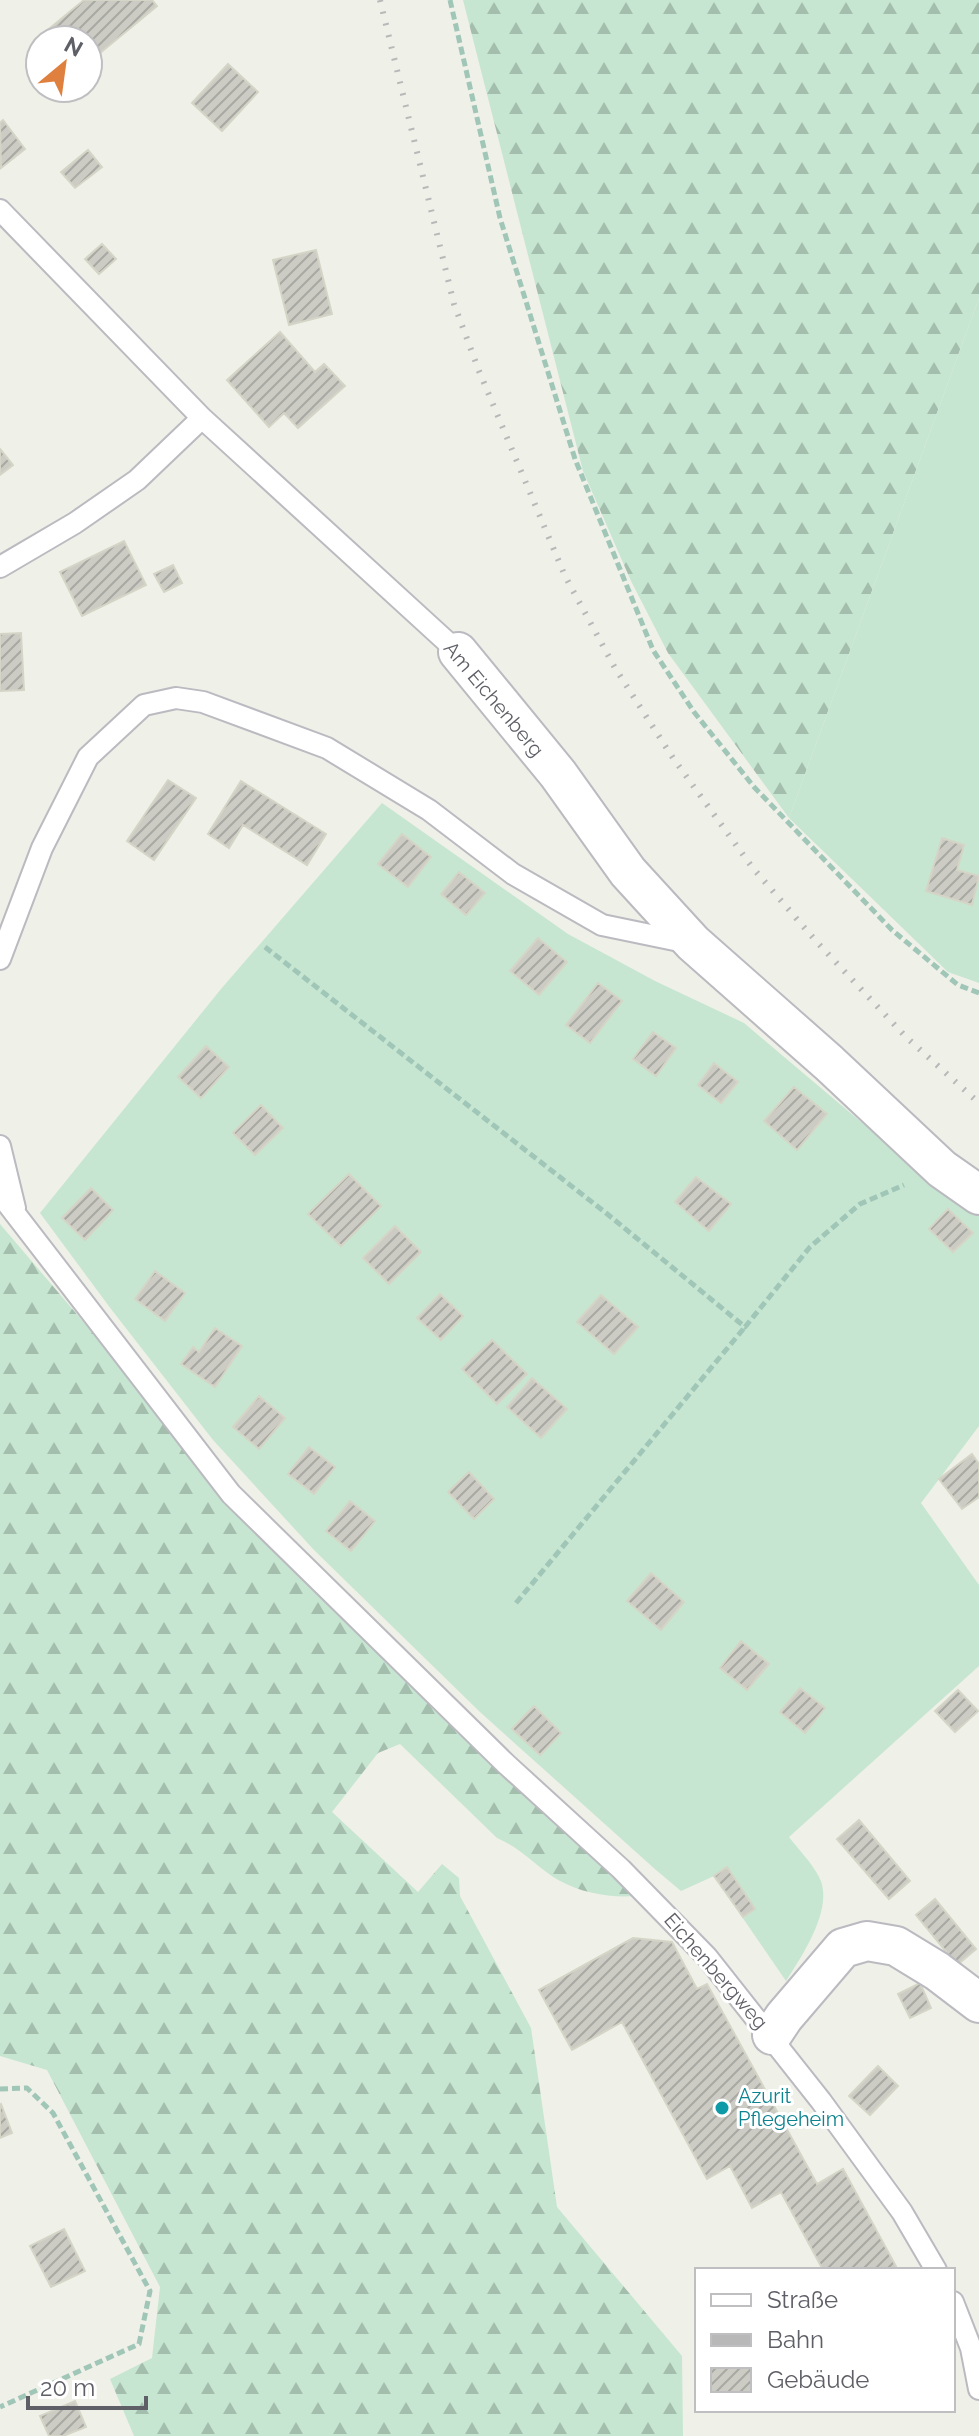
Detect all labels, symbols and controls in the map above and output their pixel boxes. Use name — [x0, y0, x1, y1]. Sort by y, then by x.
north arrow — [24, 24, 104, 104]
text: N — [60, 31, 87, 62]
street label: Am Eichenberg — [439, 637, 549, 761]
street label: Eichenbergweg — [659, 1908, 773, 2034]
place label: Azurit Pflegeheim — [738, 2084, 844, 2131]
marker: Azurit Pflegeheim — [713, 2099, 731, 2117]
legend — [695, 2268, 955, 2412]
text: Straße — [767, 2285, 838, 2314]
text: Bahn — [767, 2325, 824, 2354]
scale bar — [28, 2360, 146, 2410]
text: Gebäude — [767, 2365, 869, 2394]
text: 20 m — [40, 2373, 95, 2402]

